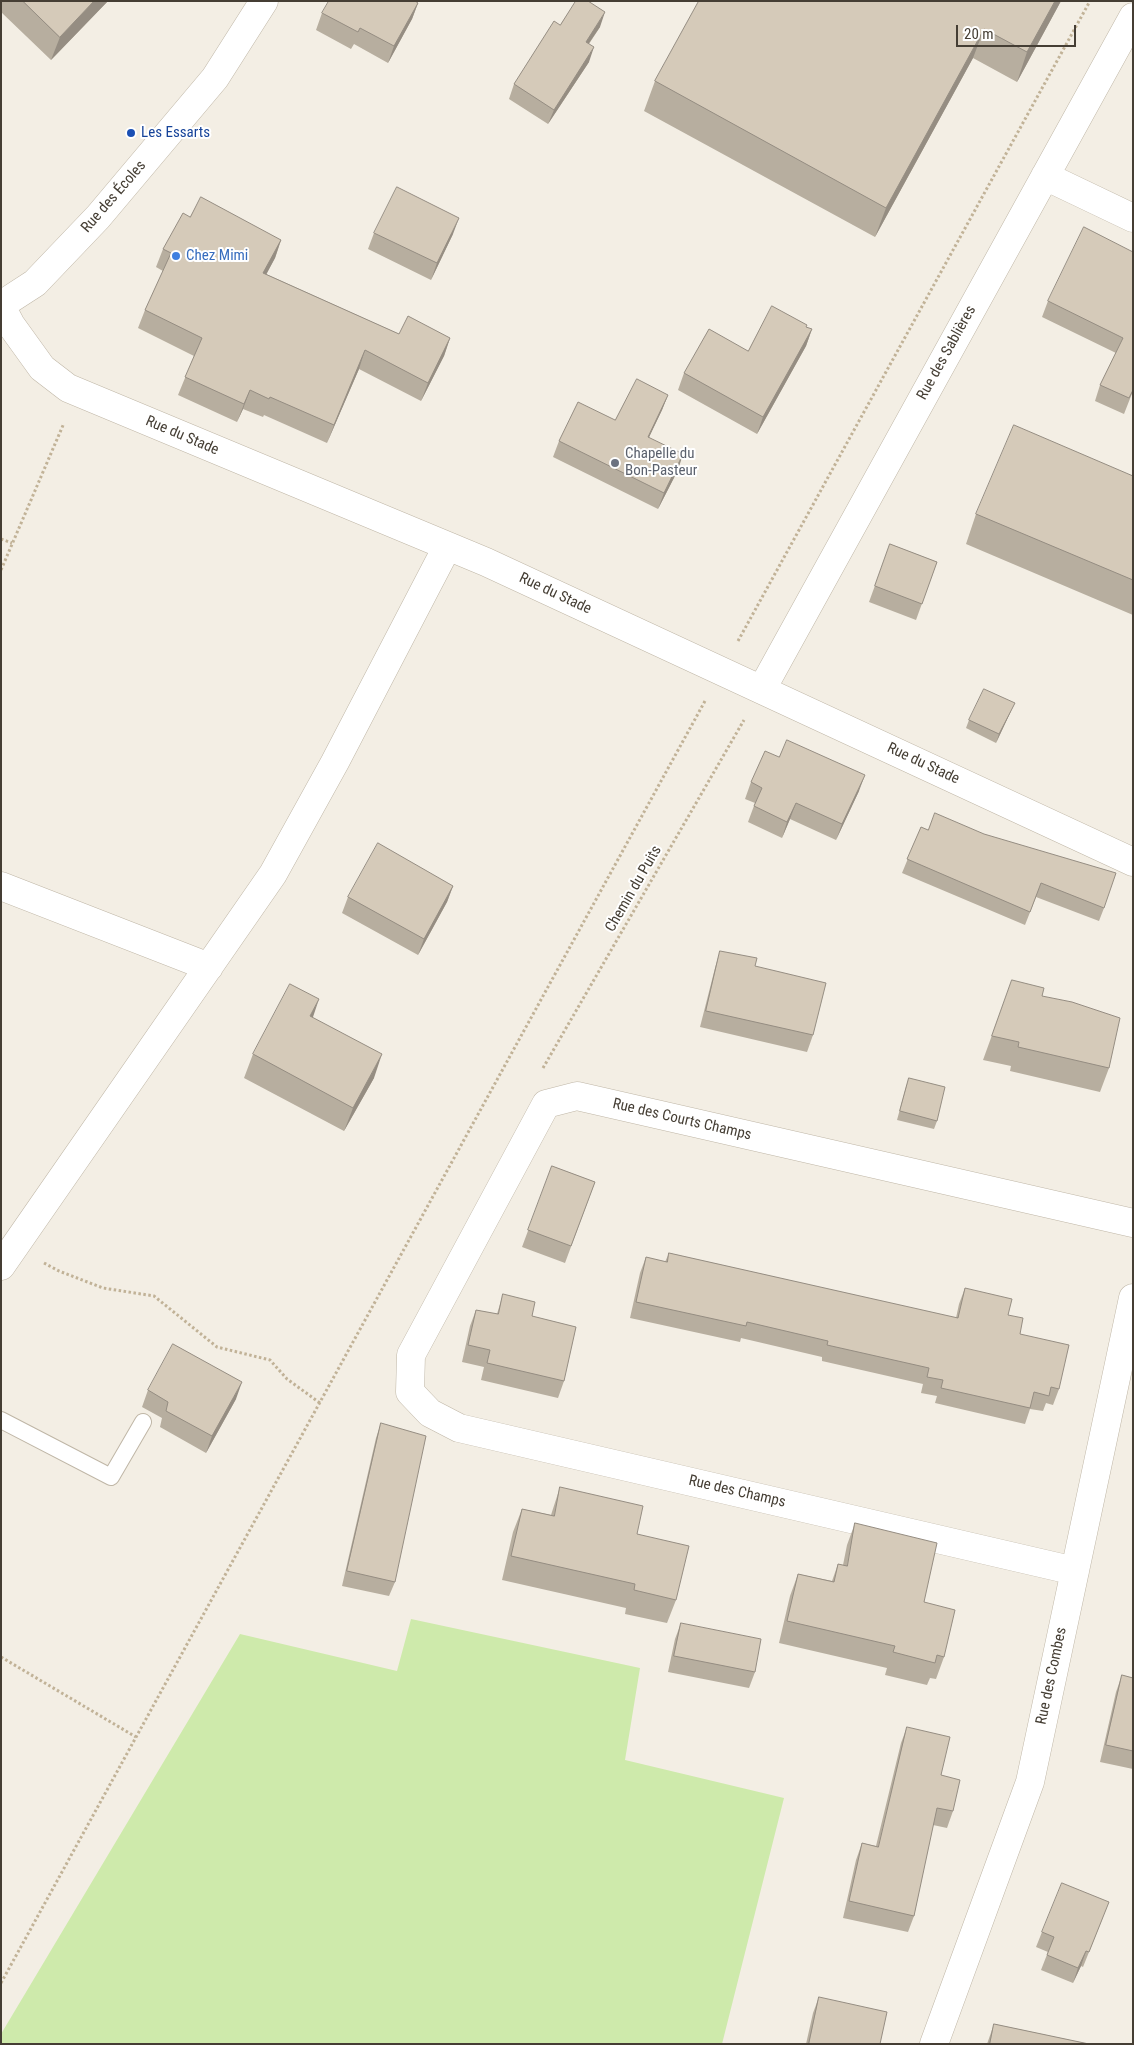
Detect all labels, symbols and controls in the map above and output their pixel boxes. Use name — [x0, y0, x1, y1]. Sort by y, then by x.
scale bar — [959, 15, 1079, 47]
text: 20 m — [964, 25, 994, 43]
place label: Les Essarts — [141, 124, 210, 142]
marker: Les Essarts — [125, 127, 137, 139]
street label: Rue des Écoles — [78, 157, 150, 237]
place label: Chez Mimi — [186, 247, 248, 265]
marker: Chez Mimi — [170, 250, 182, 262]
street label: Rue des Sablières — [914, 303, 980, 403]
street label: Rue du Stade — [143, 413, 221, 459]
place label: Chapelle du Bon-Pasteur — [625, 445, 697, 480]
marker: Chapelle du Bon-Pasteur — [609, 457, 621, 469]
street label: Rue du Stade — [516, 569, 594, 619]
street label: Rue du Stade — [884, 739, 962, 789]
street label: Chemin du Puits — [602, 843, 666, 935]
street label: Rue des Courts Champs — [611, 1095, 753, 1145]
street label: Rue des Champs — [687, 1472, 787, 1512]
street label: Rue des Combes — [1033, 1626, 1071, 1726]

